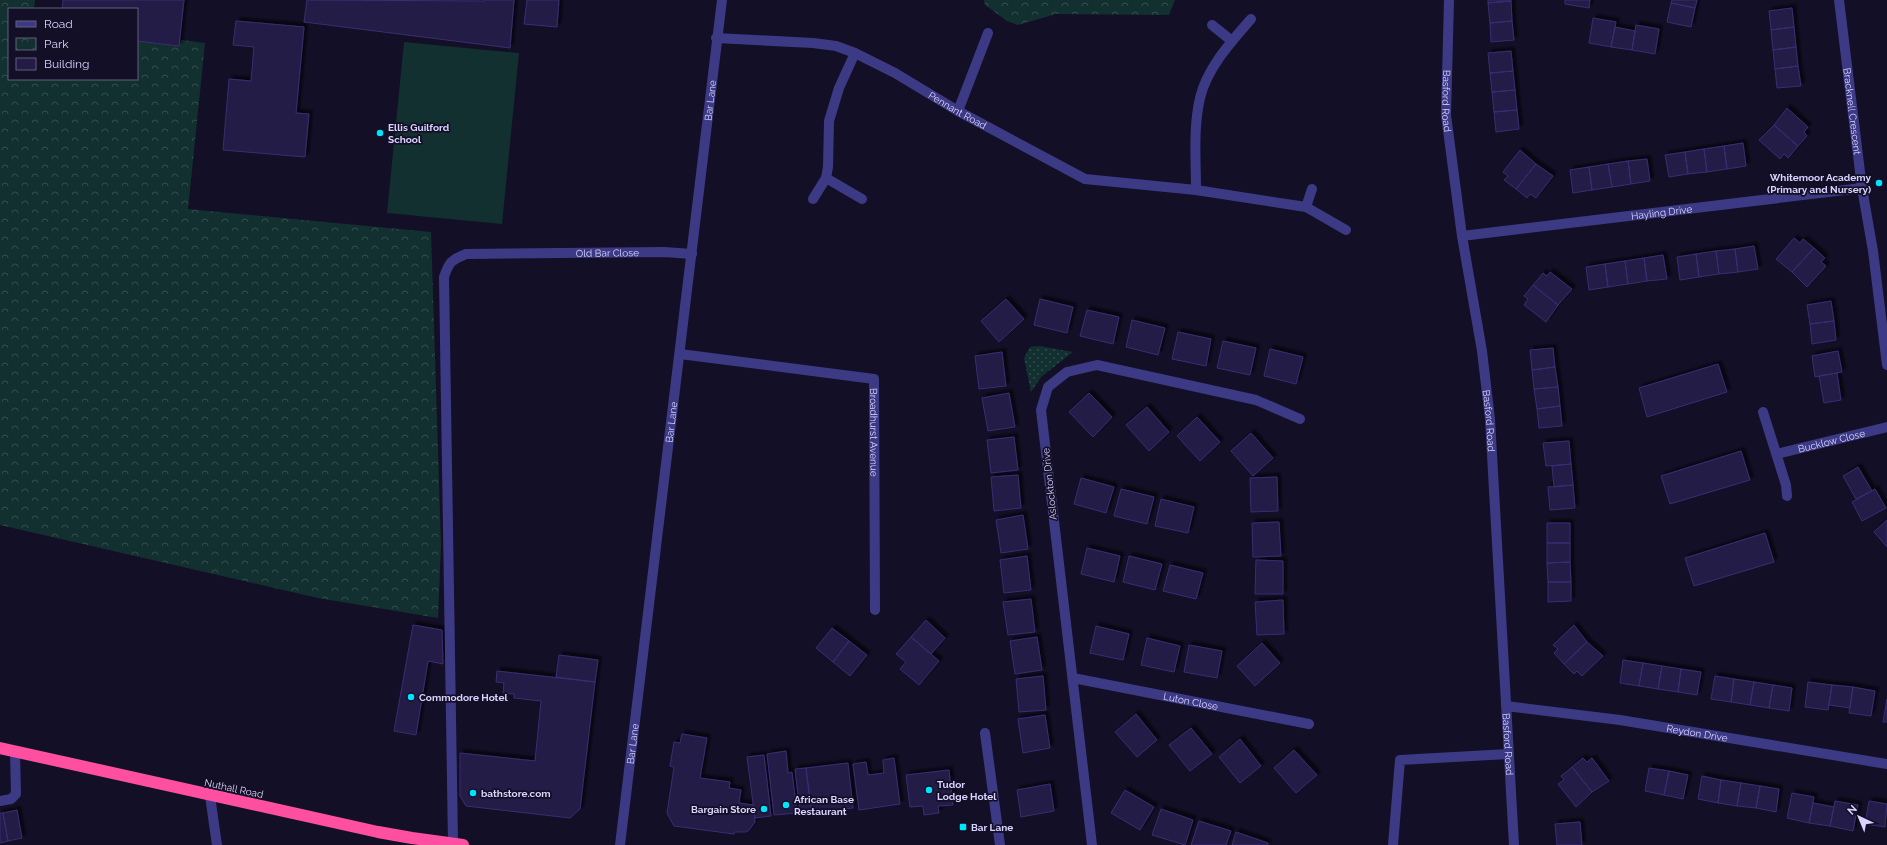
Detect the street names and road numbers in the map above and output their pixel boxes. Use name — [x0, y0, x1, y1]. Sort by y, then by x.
street label: Bracknell Crescent — [1841, 67, 1863, 156]
street label: Basford Road — [1440, 70, 1453, 133]
street label: Bar Lane — [702, 79, 718, 121]
street label: Pennant Road — [926, 90, 988, 131]
street label: Hayling Drive — [1630, 203, 1693, 222]
street label: Old Bar Close — [576, 247, 639, 259]
street label: Broadhurst Avenue — [868, 388, 879, 477]
street label: Basford Road — [1481, 389, 1497, 452]
street label: Bar Lane — [664, 401, 679, 443]
street label: Bucklow Close — [1797, 428, 1866, 455]
street label: Aslockton Drive — [1040, 447, 1059, 521]
street label: Luton Close — [1162, 691, 1219, 712]
street label: Basford Road — [1501, 713, 1515, 776]
street label: Bar Lane — [625, 723, 641, 765]
street label: Reydon Drive — [1666, 723, 1729, 744]
street label: Nuthall Road — [203, 777, 264, 800]

